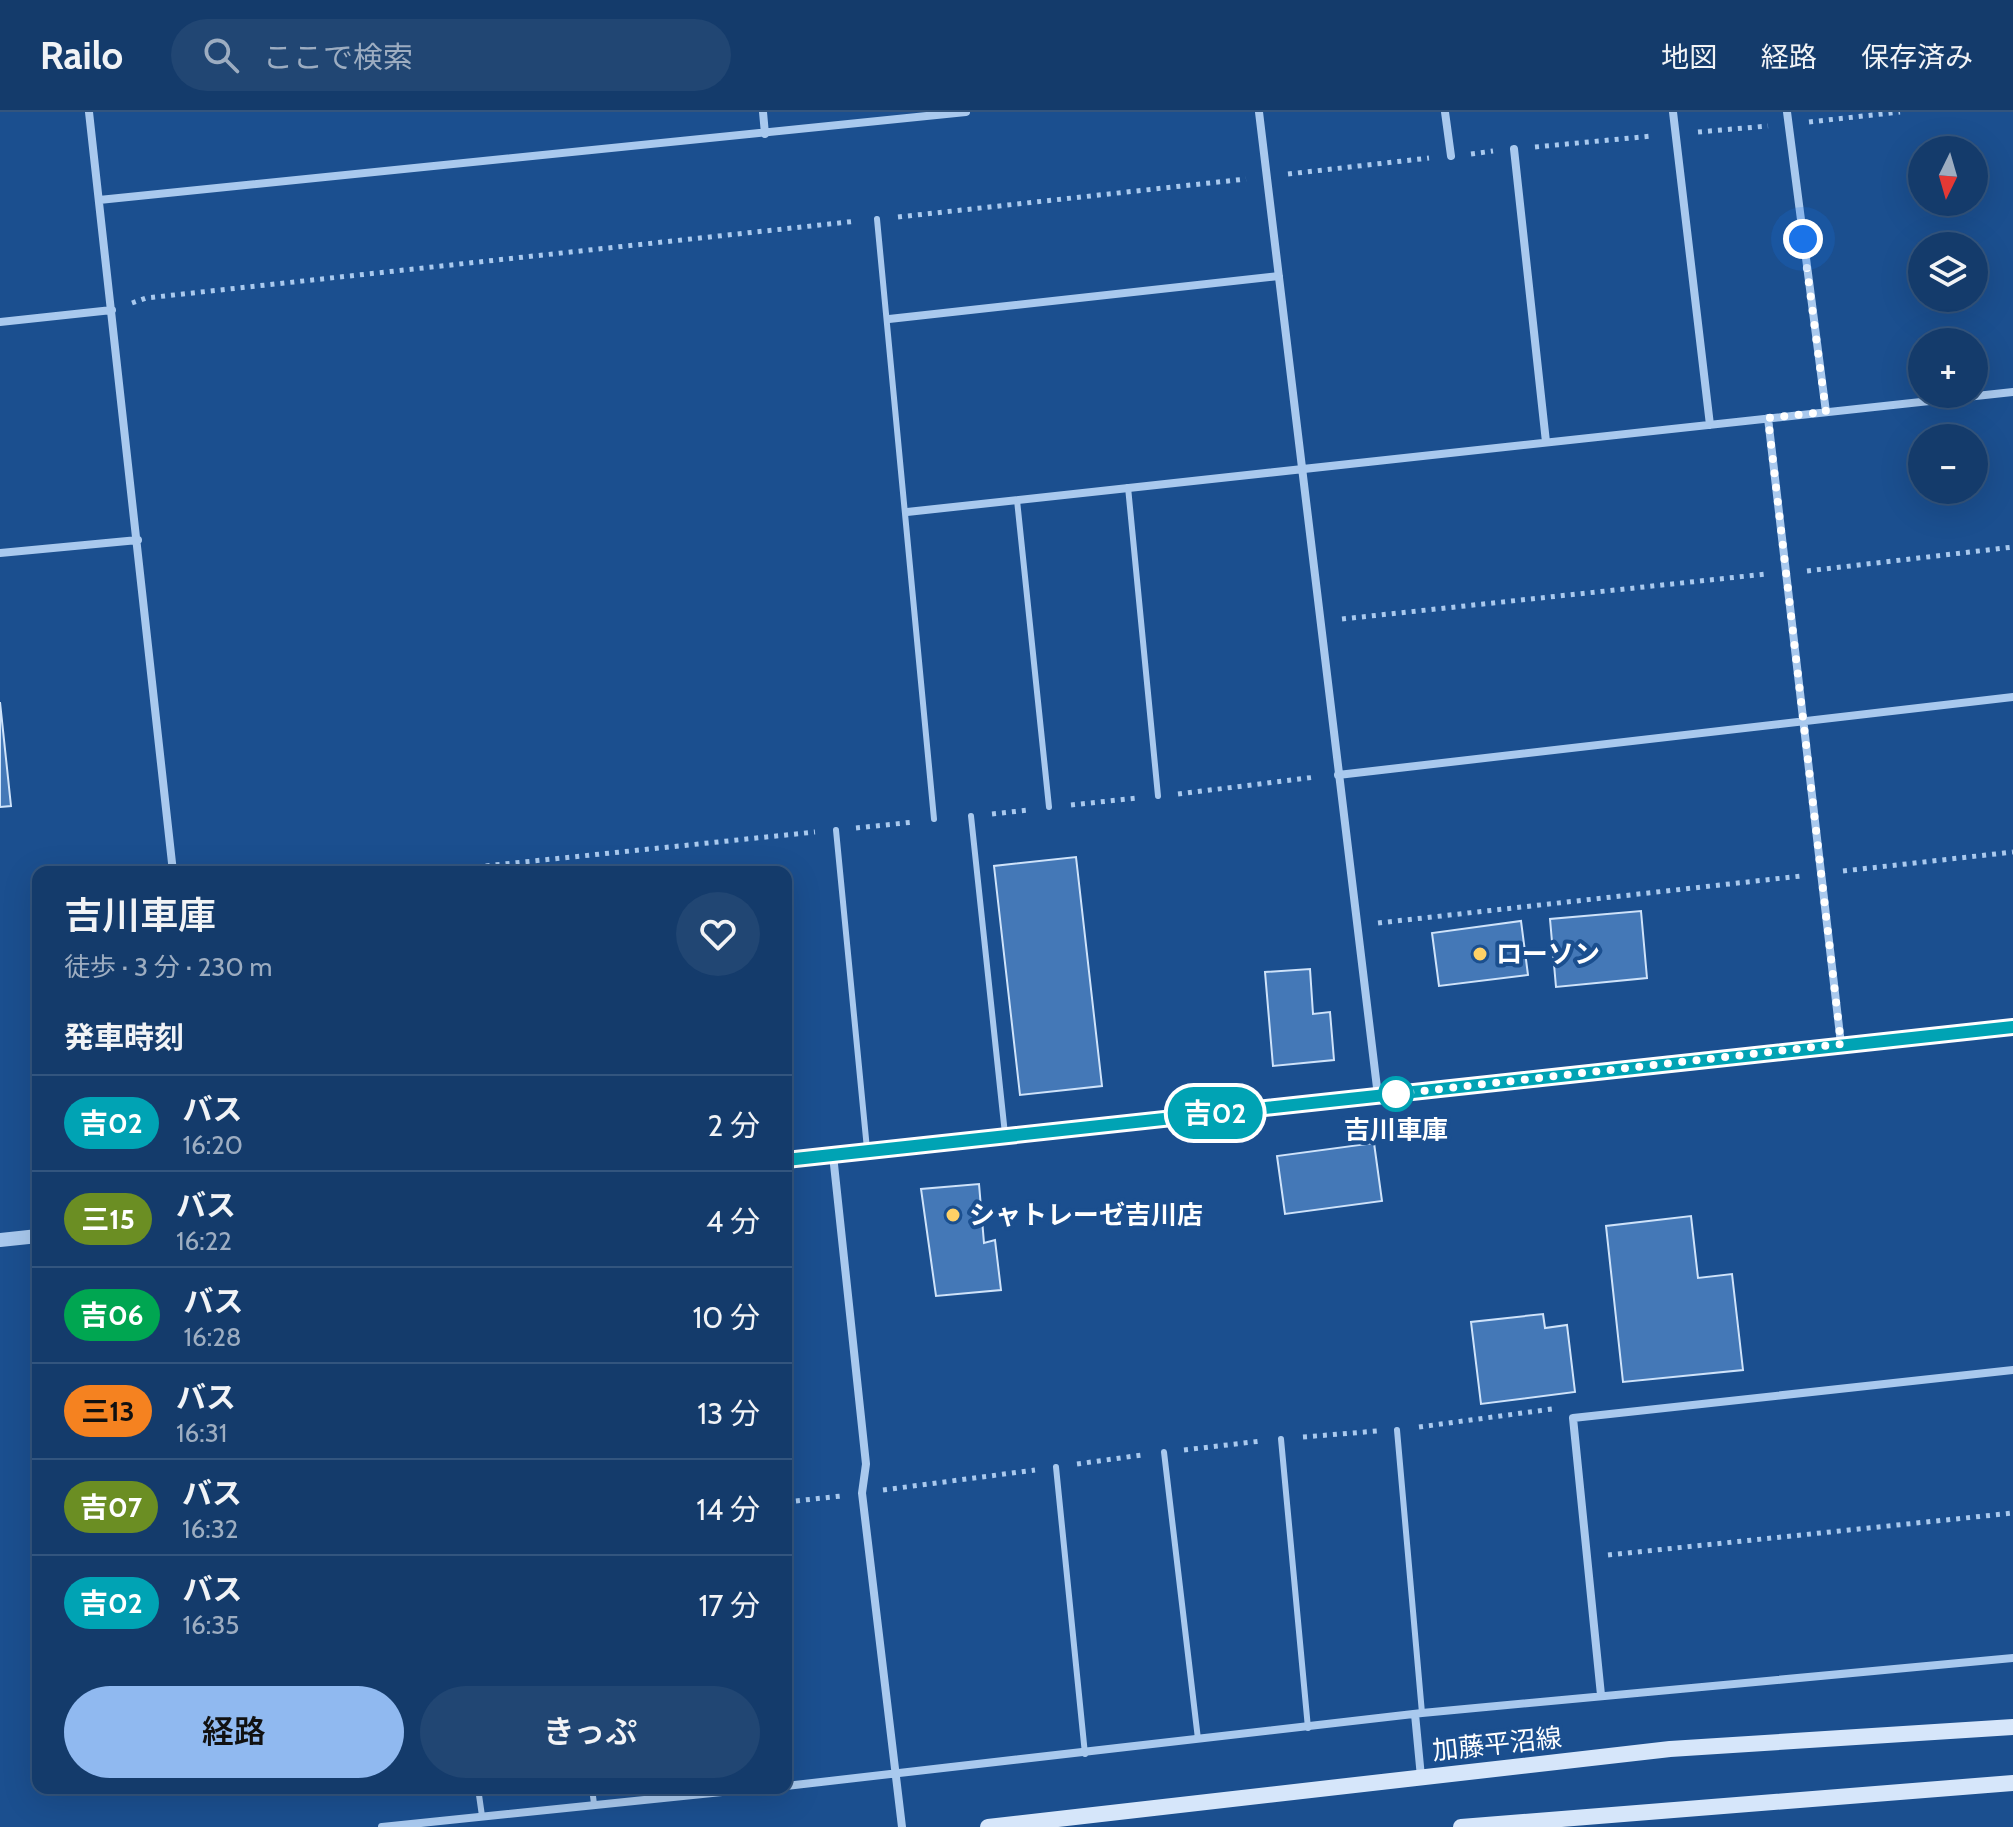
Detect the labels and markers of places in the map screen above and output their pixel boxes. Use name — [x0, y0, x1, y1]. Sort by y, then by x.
place label: ローソン — [1496, 938, 1600, 970]
marker: ローソン — [1471, 945, 1489, 963]
marker: 吉川車庫 — [1379, 1077, 1413, 1111]
place label: 吉川車庫 — [1344, 1114, 1448, 1146]
place label: シャトレーゼ吉川店 — [969, 1199, 1203, 1231]
marker: シャトレーゼ吉川店 — [944, 1206, 962, 1224]

